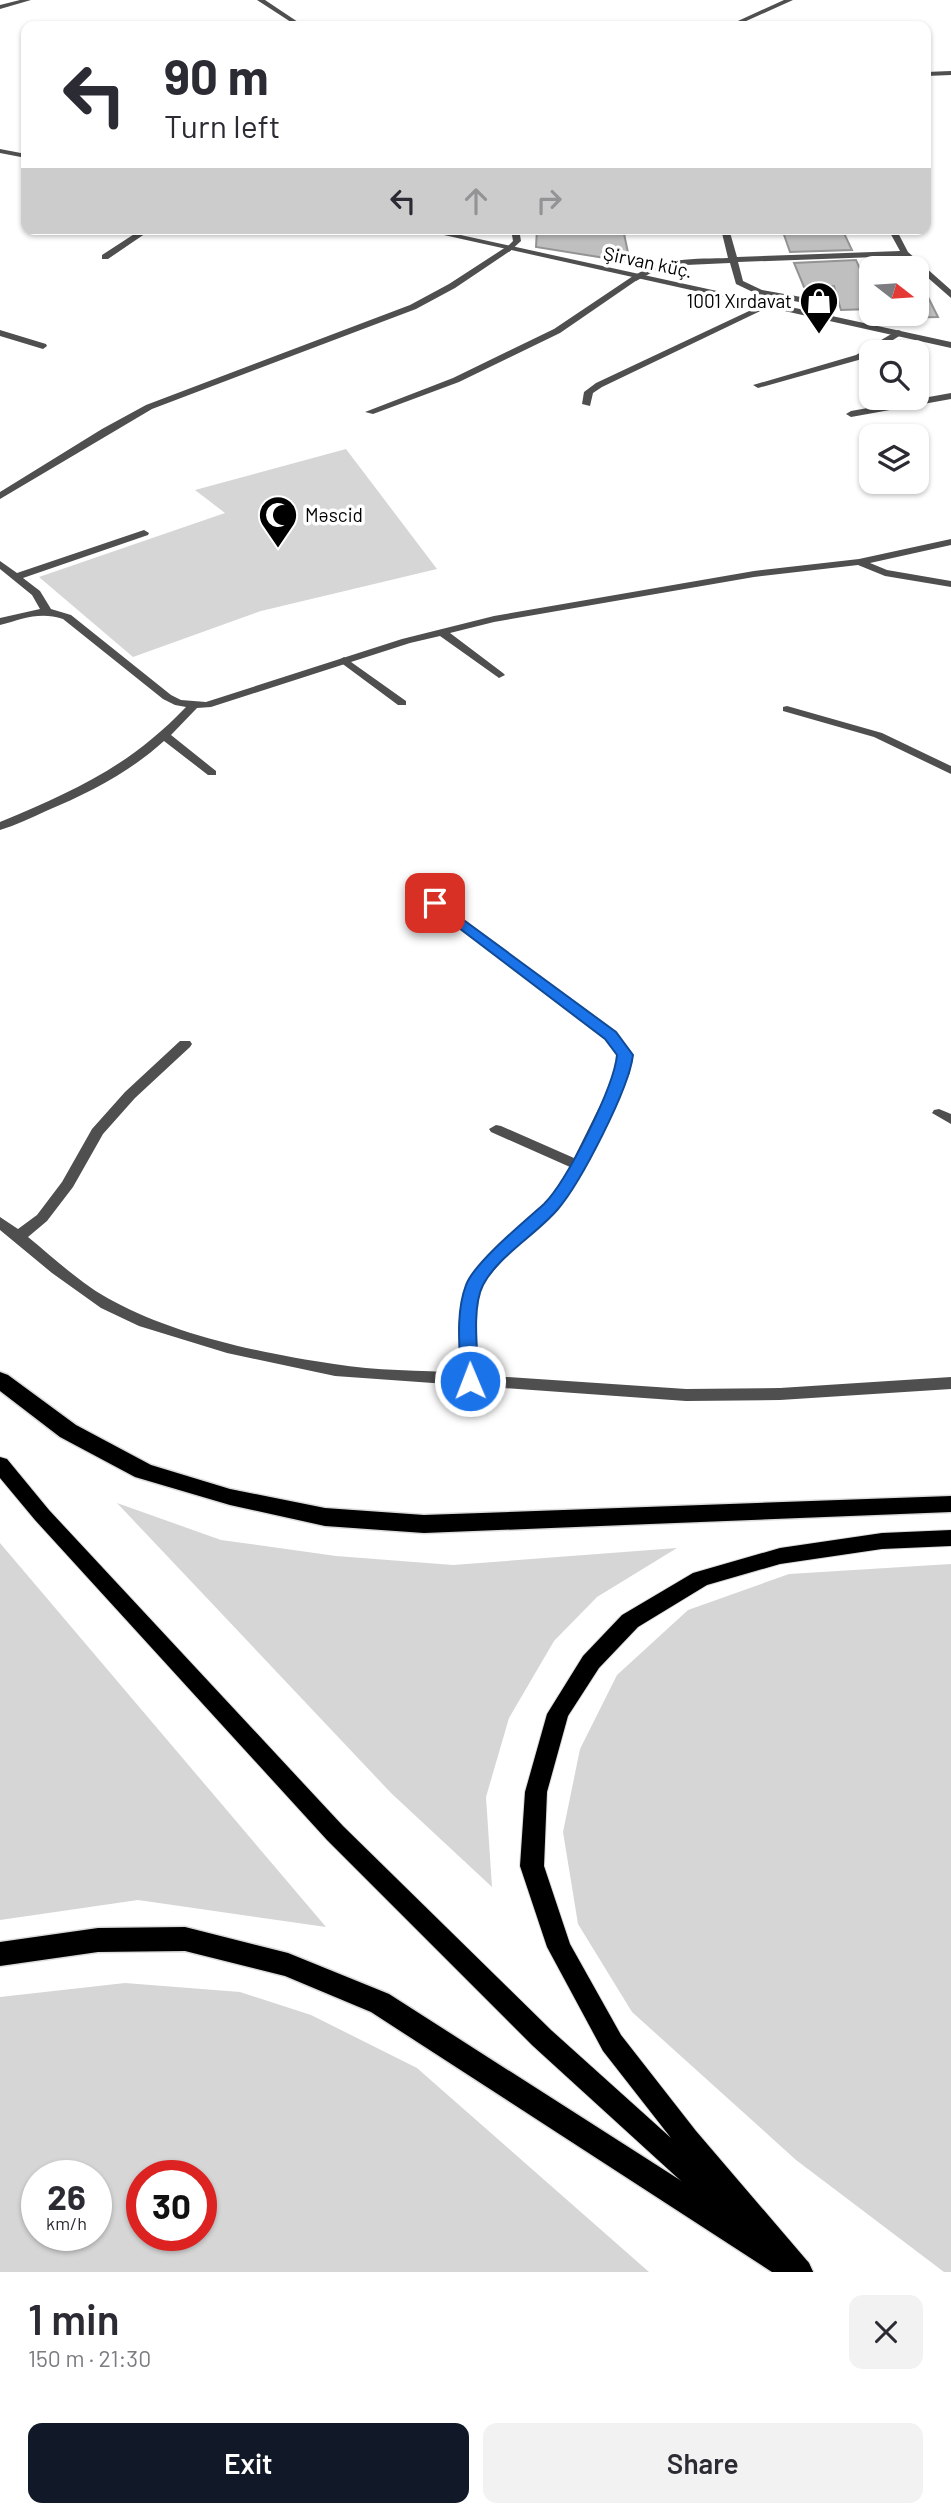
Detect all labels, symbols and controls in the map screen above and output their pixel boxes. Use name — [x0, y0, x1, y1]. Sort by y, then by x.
text: 90 m — [164, 46, 269, 105]
icon: left — [49, 49, 140, 140]
text: Turn left — [164, 106, 281, 144]
icon: left — [384, 182, 422, 220]
icon: ahead — [457, 182, 495, 220]
icon: right — [530, 182, 568, 220]
street label: Şirvan küç. — [602, 241, 695, 282]
north arrow — [859, 256, 929, 326]
map controls — [859, 256, 929, 494]
shop icon: 1001 Xırdavat — [798, 280, 840, 335]
place label: 1001 Xırdavat — [687, 289, 792, 312]
button: search — [859, 340, 929, 410]
button: layers — [859, 424, 929, 494]
mosque icon: Məscid — [257, 494, 299, 549]
place label: Məscid — [305, 503, 363, 526]
pin — [405, 873, 465, 933]
icon: arrive — [416, 884, 454, 922]
position arrow — [433, 1344, 507, 1418]
speed limit sign: 30 — [126, 2160, 217, 2251]
text: 26 — [47, 2175, 86, 2217]
text: km/h — [46, 2212, 87, 2234]
text: 1 min — [28, 2293, 120, 2343]
button: close — [849, 2295, 923, 2369]
text: 150 m · 21:30 — [28, 2344, 151, 2372]
button: Exit — [28, 2423, 469, 2503]
button: Share — [483, 2423, 923, 2503]

